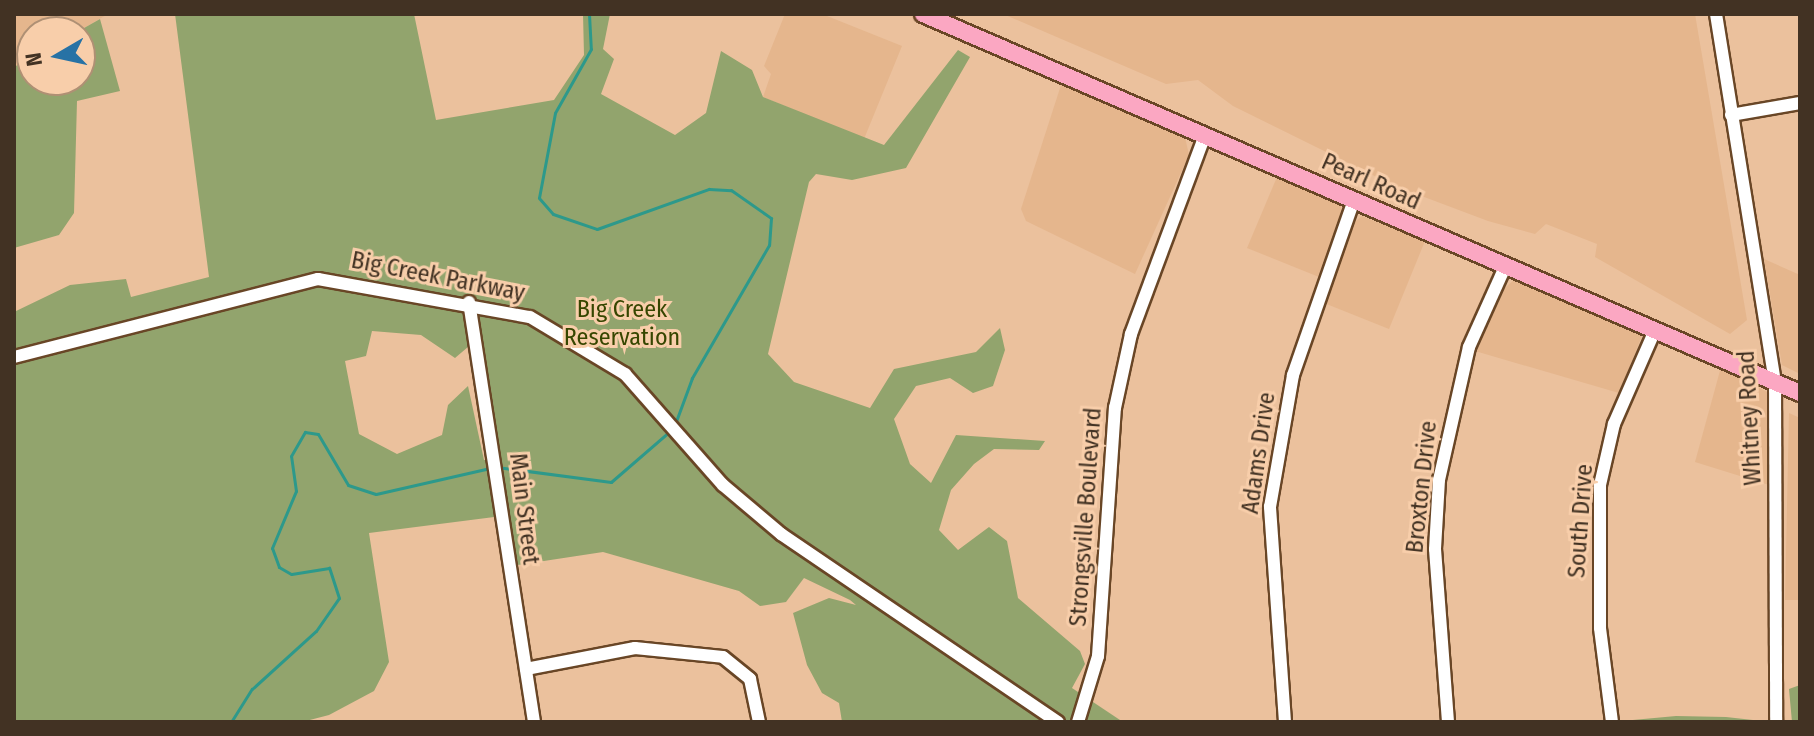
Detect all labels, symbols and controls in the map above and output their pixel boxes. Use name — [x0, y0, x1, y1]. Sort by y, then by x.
north arrow — [16, 16, 96, 96]
text: N — [19, 51, 48, 68]
street label: Pearl Road — [1317, 147, 1425, 217]
street label: Big Creek Parkway — [349, 246, 527, 308]
park label: Big Creek Reservation — [564, 296, 680, 352]
street label: Whitney Road — [1732, 350, 1768, 486]
street label: Adams Drive — [1236, 390, 1282, 516]
street label: Strongsville Boulevard — [1064, 407, 1108, 627]
street label: Broxton Drive — [1401, 419, 1443, 555]
street label: Main Street — [503, 452, 545, 566]
street label: South Drive — [1563, 463, 1599, 579]

